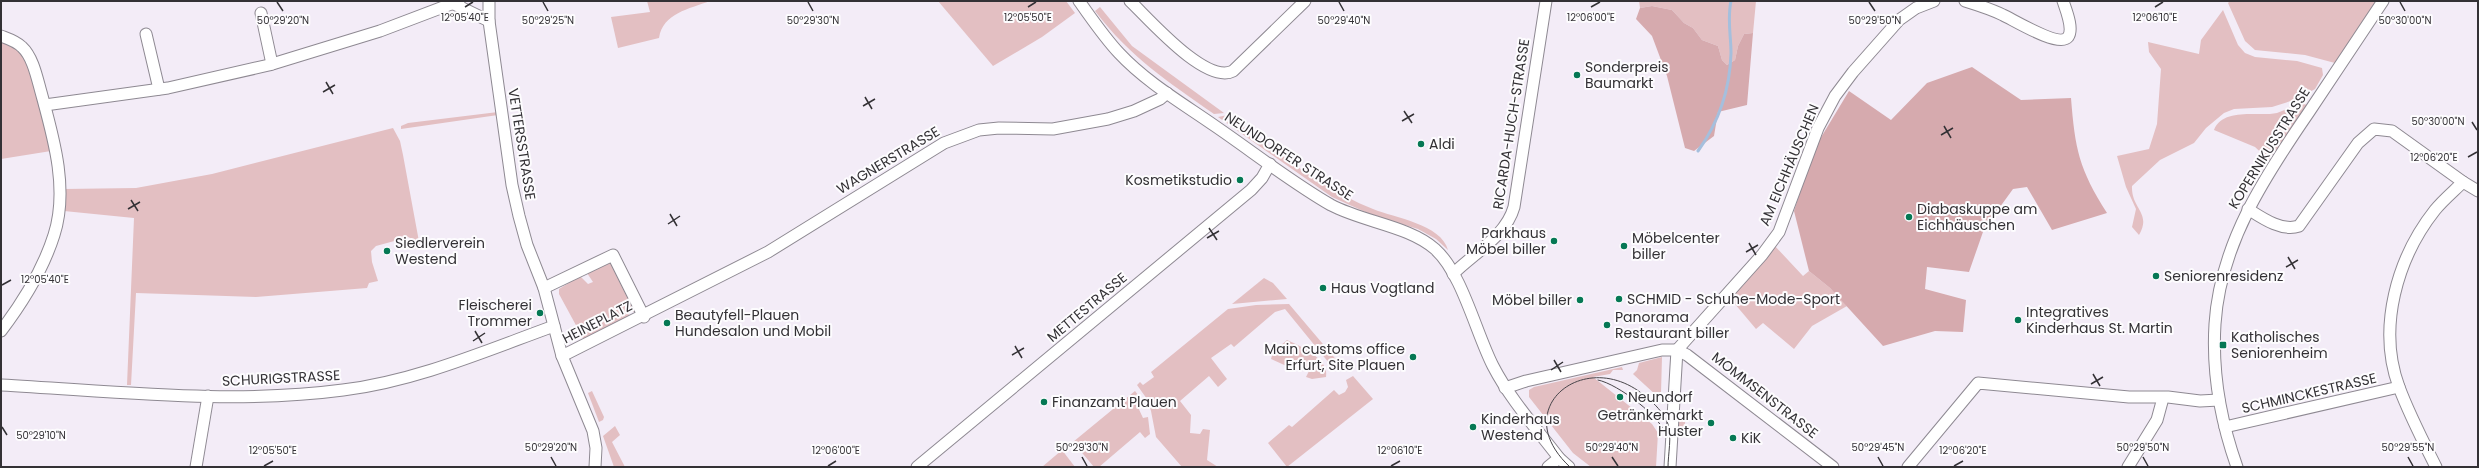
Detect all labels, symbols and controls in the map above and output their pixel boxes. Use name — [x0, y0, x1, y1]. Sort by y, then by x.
text: 12°05'40"E — [441, 10, 489, 25]
text: 12°05'50"E — [1004, 10, 1052, 25]
text: 12°06'00"E — [1567, 10, 1615, 25]
text: 12°06'10"E — [2133, 10, 2177, 25]
text: 50°29'20"N — [257, 13, 309, 28]
text: 50°29'25"N — [522, 13, 574, 28]
text: 50°29'30"N — [787, 13, 839, 28]
text: 50°29'40"N — [1318, 13, 1370, 28]
text: 50°29'50"N — [1849, 13, 1901, 28]
text: 50°30'00"N — [2379, 13, 2431, 28]
street label: RICARDA-HUCH-STRASSE — [1488, 37, 1534, 211]
place label: Sonderpreis Baumarkt — [1585, 57, 1669, 93]
marker: Sonderpreis Baumarkt — [1572, 70, 1582, 80]
street label: KOPERNIKUSSTRASSE — [2223, 83, 2315, 213]
street label: VETTERSSTRASSE — [503, 87, 541, 201]
street label: AM EICHHÄUSCHEN — [1754, 101, 1824, 229]
street label: NEUNDORFER STRASSE — [1221, 107, 1357, 205]
text: 50°30'00"N — [2412, 114, 2464, 129]
street label: WAGNERSTRASSE — [833, 121, 943, 199]
place label: Aldi — [1429, 134, 1455, 154]
marker: Aldi — [1416, 139, 1426, 149]
text: 12°06'20"E — [2410, 150, 2458, 165]
place label: Kosmetikstudio — [1125, 170, 1232, 190]
marker: Kosmetikstudio — [1235, 175, 1245, 185]
place label: Diabaskuppe am Eichhäuschen — [1917, 199, 2037, 235]
marker: Diabaskuppe am Eichhäuschen — [1904, 212, 1914, 222]
place label: Parkhaus Möbel biller — [1466, 223, 1546, 259]
place label: Möbelcenter biller — [1632, 228, 1720, 264]
place label: Siedlerverein Westend — [395, 233, 485, 269]
marker: Parkhaus Möbel biller — [1549, 236, 1559, 246]
marker: Möbelcenter biller — [1619, 241, 1629, 251]
marker: Siedlerverein Westend — [382, 246, 392, 256]
place label: Seniorenresidenz — [2164, 266, 2283, 286]
street label: METTESTRASSE — [1043, 268, 1131, 346]
marker: Seniorenresidenz — [2151, 271, 2161, 281]
text: 12°05'40"E — [21, 272, 69, 287]
place label: Haus Vogtland — [1331, 278, 1434, 298]
marker: Haus Vogtland — [1318, 283, 1328, 293]
place label: SCHMID - Schuhe-Mode-Sport — [1627, 289, 1840, 309]
place label: Möbel biller — [1492, 290, 1572, 310]
marker: SCHMID - Schuhe-Mode-Sport — [1614, 294, 1624, 304]
place label: Fleischerei Trommer — [459, 295, 532, 331]
marker: Möbel biller — [1575, 295, 1585, 305]
street label: HEINEPLATZ — [559, 296, 635, 348]
place label: Integratives Kinderhaus St. Martin — [2026, 302, 2173, 338]
place label: Beautyfell-Plauen Hundesalon und Mobil — [675, 305, 831, 341]
place label: Panorama Restaurant biller — [1615, 307, 1729, 343]
marker: Fleischerei Trommer — [535, 308, 545, 318]
marker: Integratives Kinderhaus St. Martin — [2013, 315, 2023, 325]
marker: Beautyfell-Plauen Hundesalon und Mobil — [662, 318, 672, 328]
marker: Panorama Restaurant biller — [1602, 320, 1612, 330]
place label: Katholisches Seniorenheim — [2231, 327, 2328, 363]
place label: Main customs office Erfurt, Site Plauen — [1264, 339, 1405, 375]
marker: Katholisches Seniorenheim — [2218, 340, 2228, 350]
street label: MOMMSENSTRASSE — [1708, 347, 1822, 443]
marker: Main customs office Erfurt, Site Plauen — [1408, 352, 1418, 362]
street label: SCHURIGSTRASSE — [221, 365, 341, 391]
street label: SCHMINCKESTRASSE — [2240, 368, 2378, 418]
place label: Neundorf — [1628, 387, 1693, 407]
place label: Finanzamt Plauen — [1052, 392, 1177, 412]
marker: Neundorf — [1615, 392, 1625, 402]
marker: Finanzamt Plauen — [1039, 397, 1049, 407]
place label: Getränkemarkt Huster — [1597, 405, 1703, 441]
place label: Kinderhaus Westend — [1481, 409, 1560, 445]
marker: Getränkemarkt Huster — [1706, 418, 1716, 428]
marker: Kinderhaus Westend — [1468, 422, 1478, 432]
text: 50°29'10"N — [16, 428, 66, 443]
place label: KiK — [1741, 428, 1762, 448]
marker: KiK — [1728, 433, 1738, 443]
text: 50°29'20"N — [525, 440, 577, 455]
text: 50°29'30"N — [1056, 440, 1108, 455]
text: 50°29'40"N — [1586, 440, 1638, 455]
text: 50°29'45"N — [1852, 440, 1904, 455]
text: 50°29'50"N — [2117, 440, 2169, 455]
text: 50°29'55"N — [2382, 440, 2434, 455]
text: 12°05'50"E — [249, 443, 297, 458]
text: 12°06'00"E — [812, 443, 860, 458]
text: 12°06'10"E — [1378, 443, 1422, 458]
text: 12°06'20"E — [1939, 443, 1987, 458]

